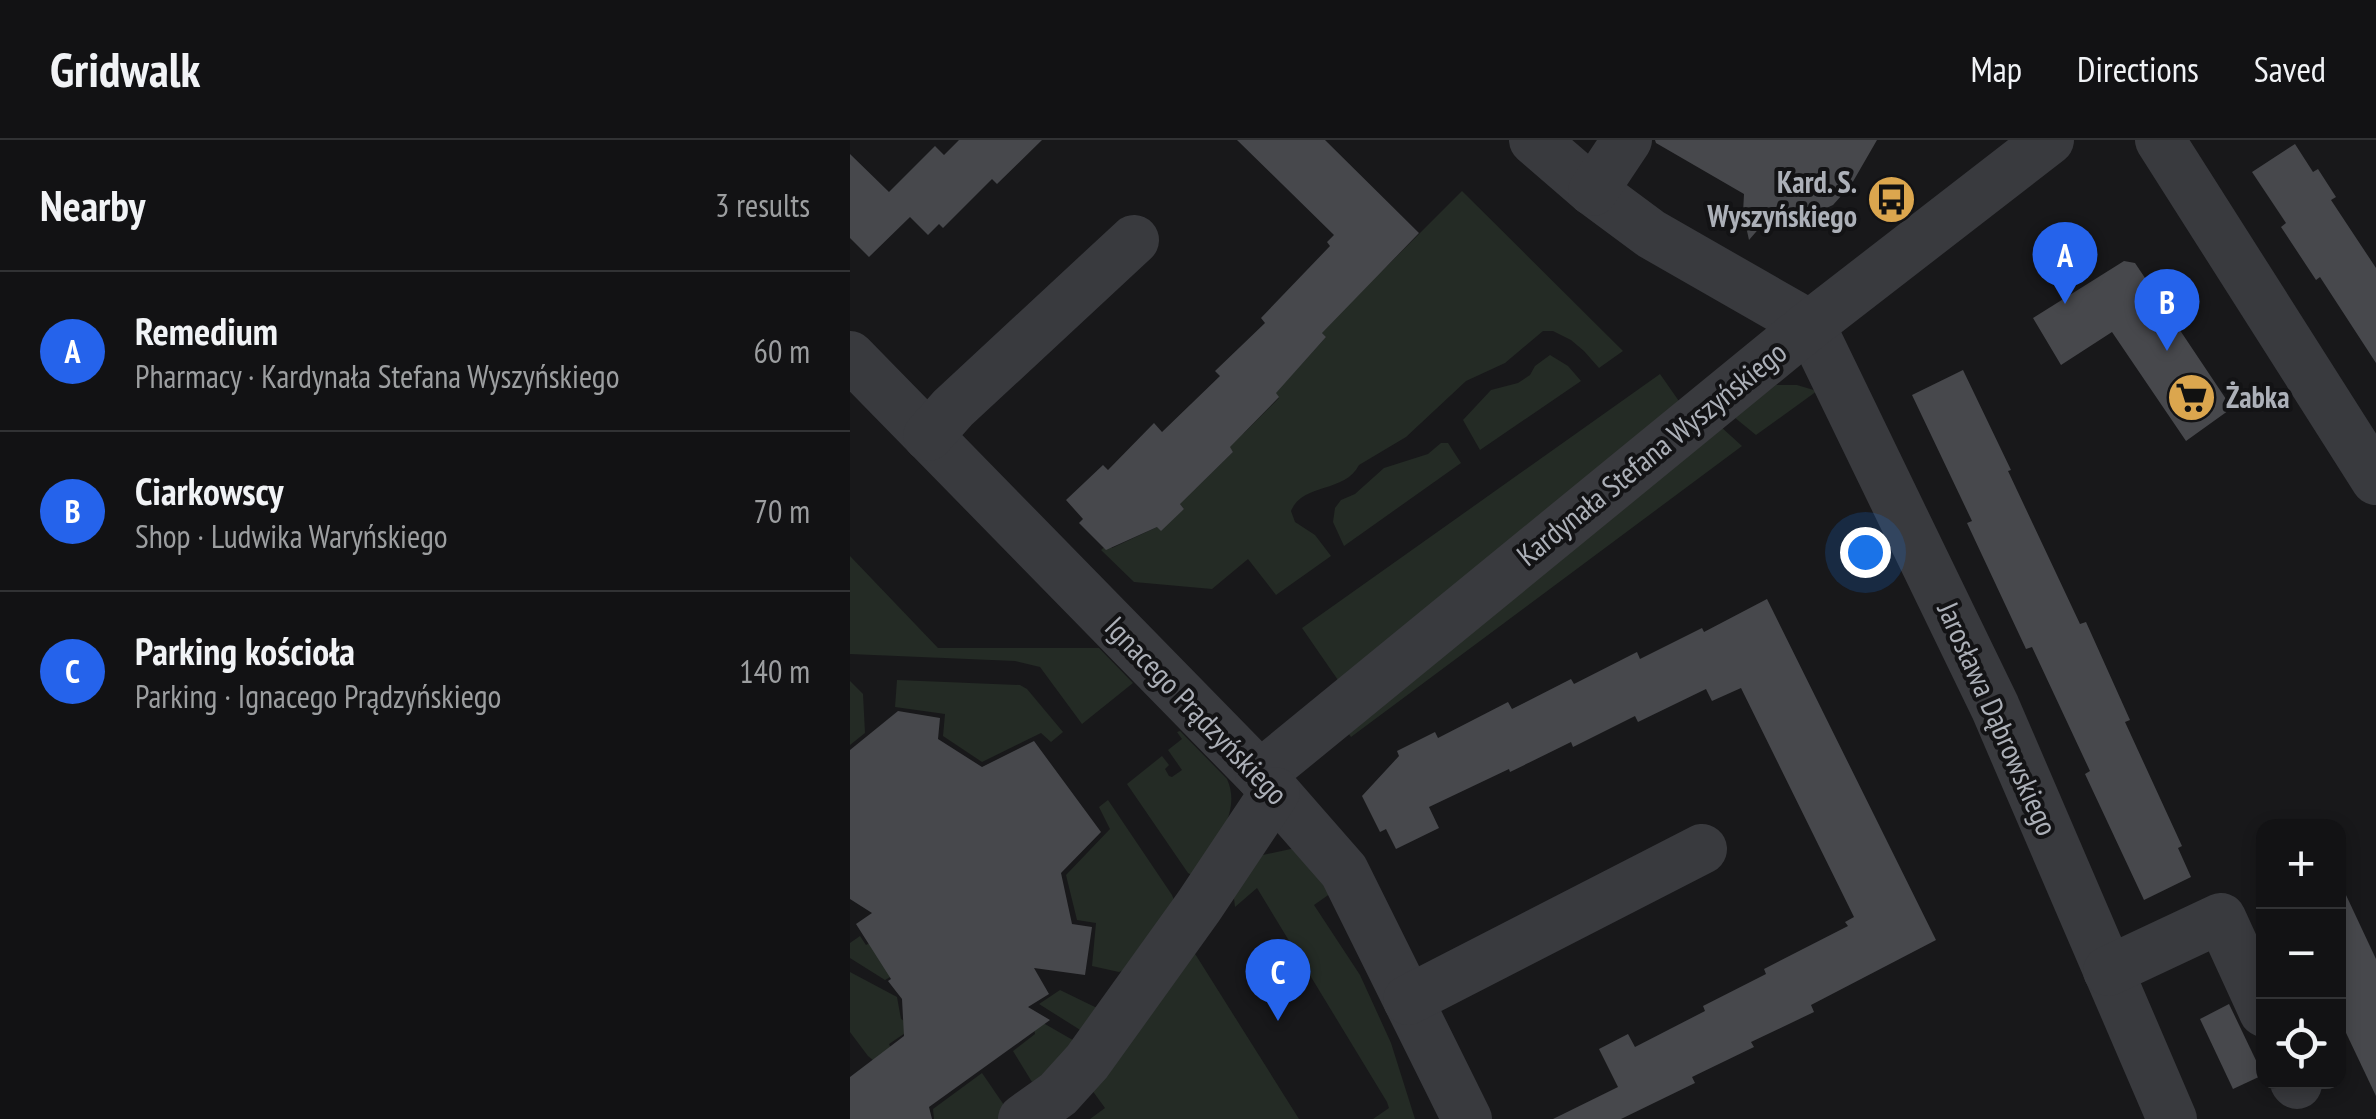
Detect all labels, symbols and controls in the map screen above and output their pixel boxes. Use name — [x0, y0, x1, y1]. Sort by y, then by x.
text: Gridwalk — [50, 38, 200, 100]
text: Map — [1971, 46, 2022, 92]
text: Directions — [2077, 46, 2199, 92]
text: Saved — [2254, 46, 2326, 92]
place label: Kard. S. Wyszyńskiego — [1706, 162, 1857, 235]
bus stop icon: Kard. S. Wyszyńskiego — [1866, 174, 1918, 226]
text: Nearby — [40, 178, 145, 233]
text: 3 results — [715, 184, 810, 226]
pin: A — [2032, 221, 2098, 304]
pin: B — [2134, 268, 2200, 351]
text: Remedium — [135, 306, 278, 355]
text: A — [64, 330, 81, 372]
text: 60 m — [754, 330, 810, 372]
street label: Kardynała Stefana Wyszyńskiego — [1508, 332, 1794, 574]
text: Pharmacy · Kardynała Stefana Wyszyńskiego — [135, 355, 620, 397]
supermarket icon: Żabka — [2165, 372, 2217, 424]
place label: Żabka — [2226, 377, 2290, 416]
text: Ciarkowscy — [135, 466, 284, 515]
text: B — [65, 490, 80, 532]
text: 70 m — [754, 490, 810, 532]
text: Shop · Ludwika Waryńskiego — [135, 515, 448, 557]
your location — [1840, 527, 1891, 578]
street label: Jarosława Dąbrowskiego — [1929, 595, 2067, 841]
street label: Ignacego Prądzyńskiego — [1097, 608, 1297, 812]
text: Parking kościoła — [135, 626, 355, 675]
text: C — [65, 650, 80, 692]
text: 140 m — [739, 650, 810, 692]
text: Parking · Ignacego Prądzyńskiego — [135, 675, 501, 717]
map controls — [2256, 819, 2346, 1089]
button: + — [2256, 819, 2346, 909]
button: − — [2256, 909, 2346, 999]
pin: C — [1246, 938, 1310, 1021]
button: locate — [2256, 999, 2346, 1089]

